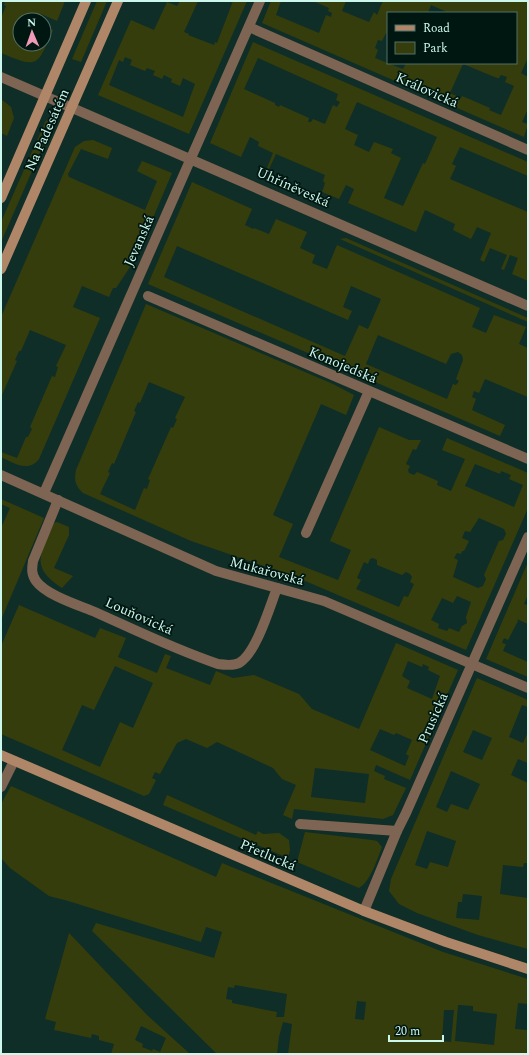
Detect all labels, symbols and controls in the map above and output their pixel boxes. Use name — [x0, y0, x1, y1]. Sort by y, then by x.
north arrow — [12, 12, 52, 52]
legend — [387, 12, 517, 64]
text: N — [27, 14, 36, 31]
text: Road — [423, 19, 450, 38]
text: Park — [423, 39, 448, 58]
street label: Královická — [392, 67, 462, 113]
street label: Na Padesátém — [19, 85, 75, 175]
street label: Uhříněveská — [253, 162, 333, 213]
street label: Jevanská — [118, 212, 160, 270]
street label: Konojedská — [306, 341, 381, 389]
street label: Mukařovská — [228, 551, 307, 591]
street label: Louňovická — [102, 592, 176, 640]
street label: Prusická — [412, 689, 454, 747]
street label: Přetlucká — [237, 834, 299, 876]
scale bar — [389, 1017, 443, 1043]
text: 20 m — [395, 1022, 420, 1041]

